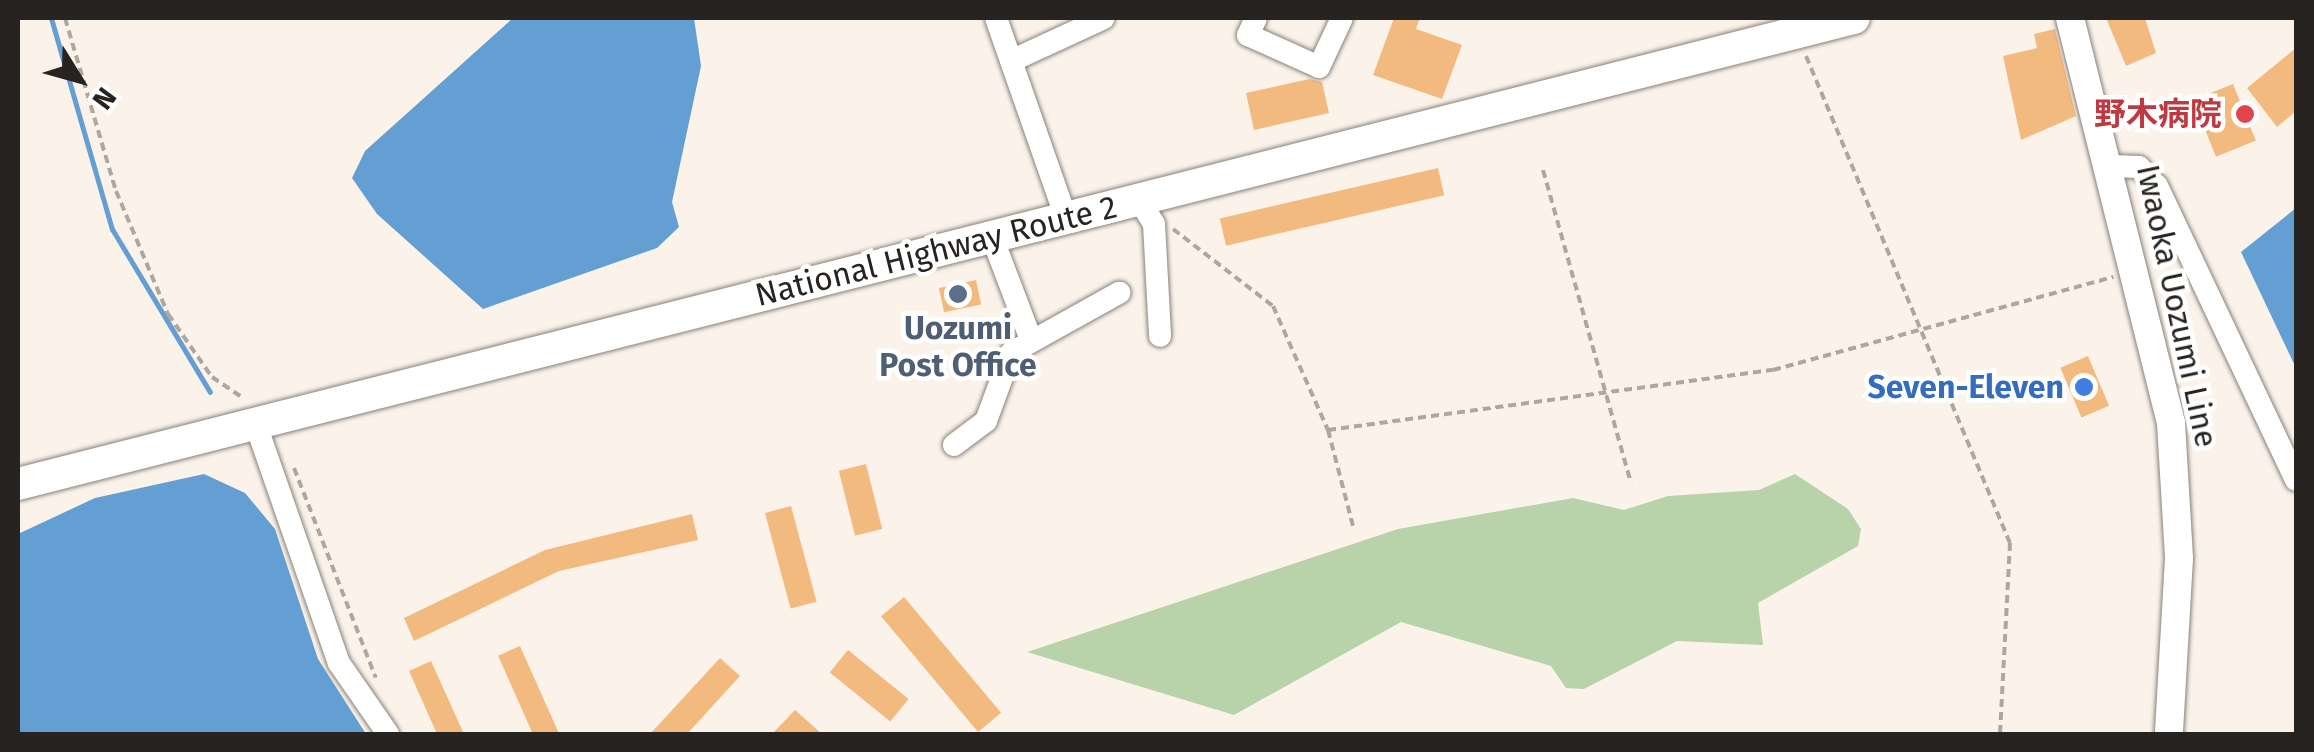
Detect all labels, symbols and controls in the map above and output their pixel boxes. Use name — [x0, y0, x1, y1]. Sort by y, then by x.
north arrow — [30, 30, 130, 130]
text: N — [86, 81, 123, 116]
place label: 野木病院 — [2094, 95, 2222, 133]
marker: 野木病院 — [2232, 101, 2258, 127]
street label: Iwaoka Uozumi Line — [2128, 161, 2226, 451]
street label: National Highway Route 2 — [751, 187, 1121, 315]
marker: Uozumi Post Office — [947, 283, 969, 305]
place label: Uozumi Post Office — [879, 310, 1037, 385]
place label: Seven-Eleven — [1867, 368, 2064, 406]
marker: Seven-Eleven — [2073, 376, 2095, 398]

